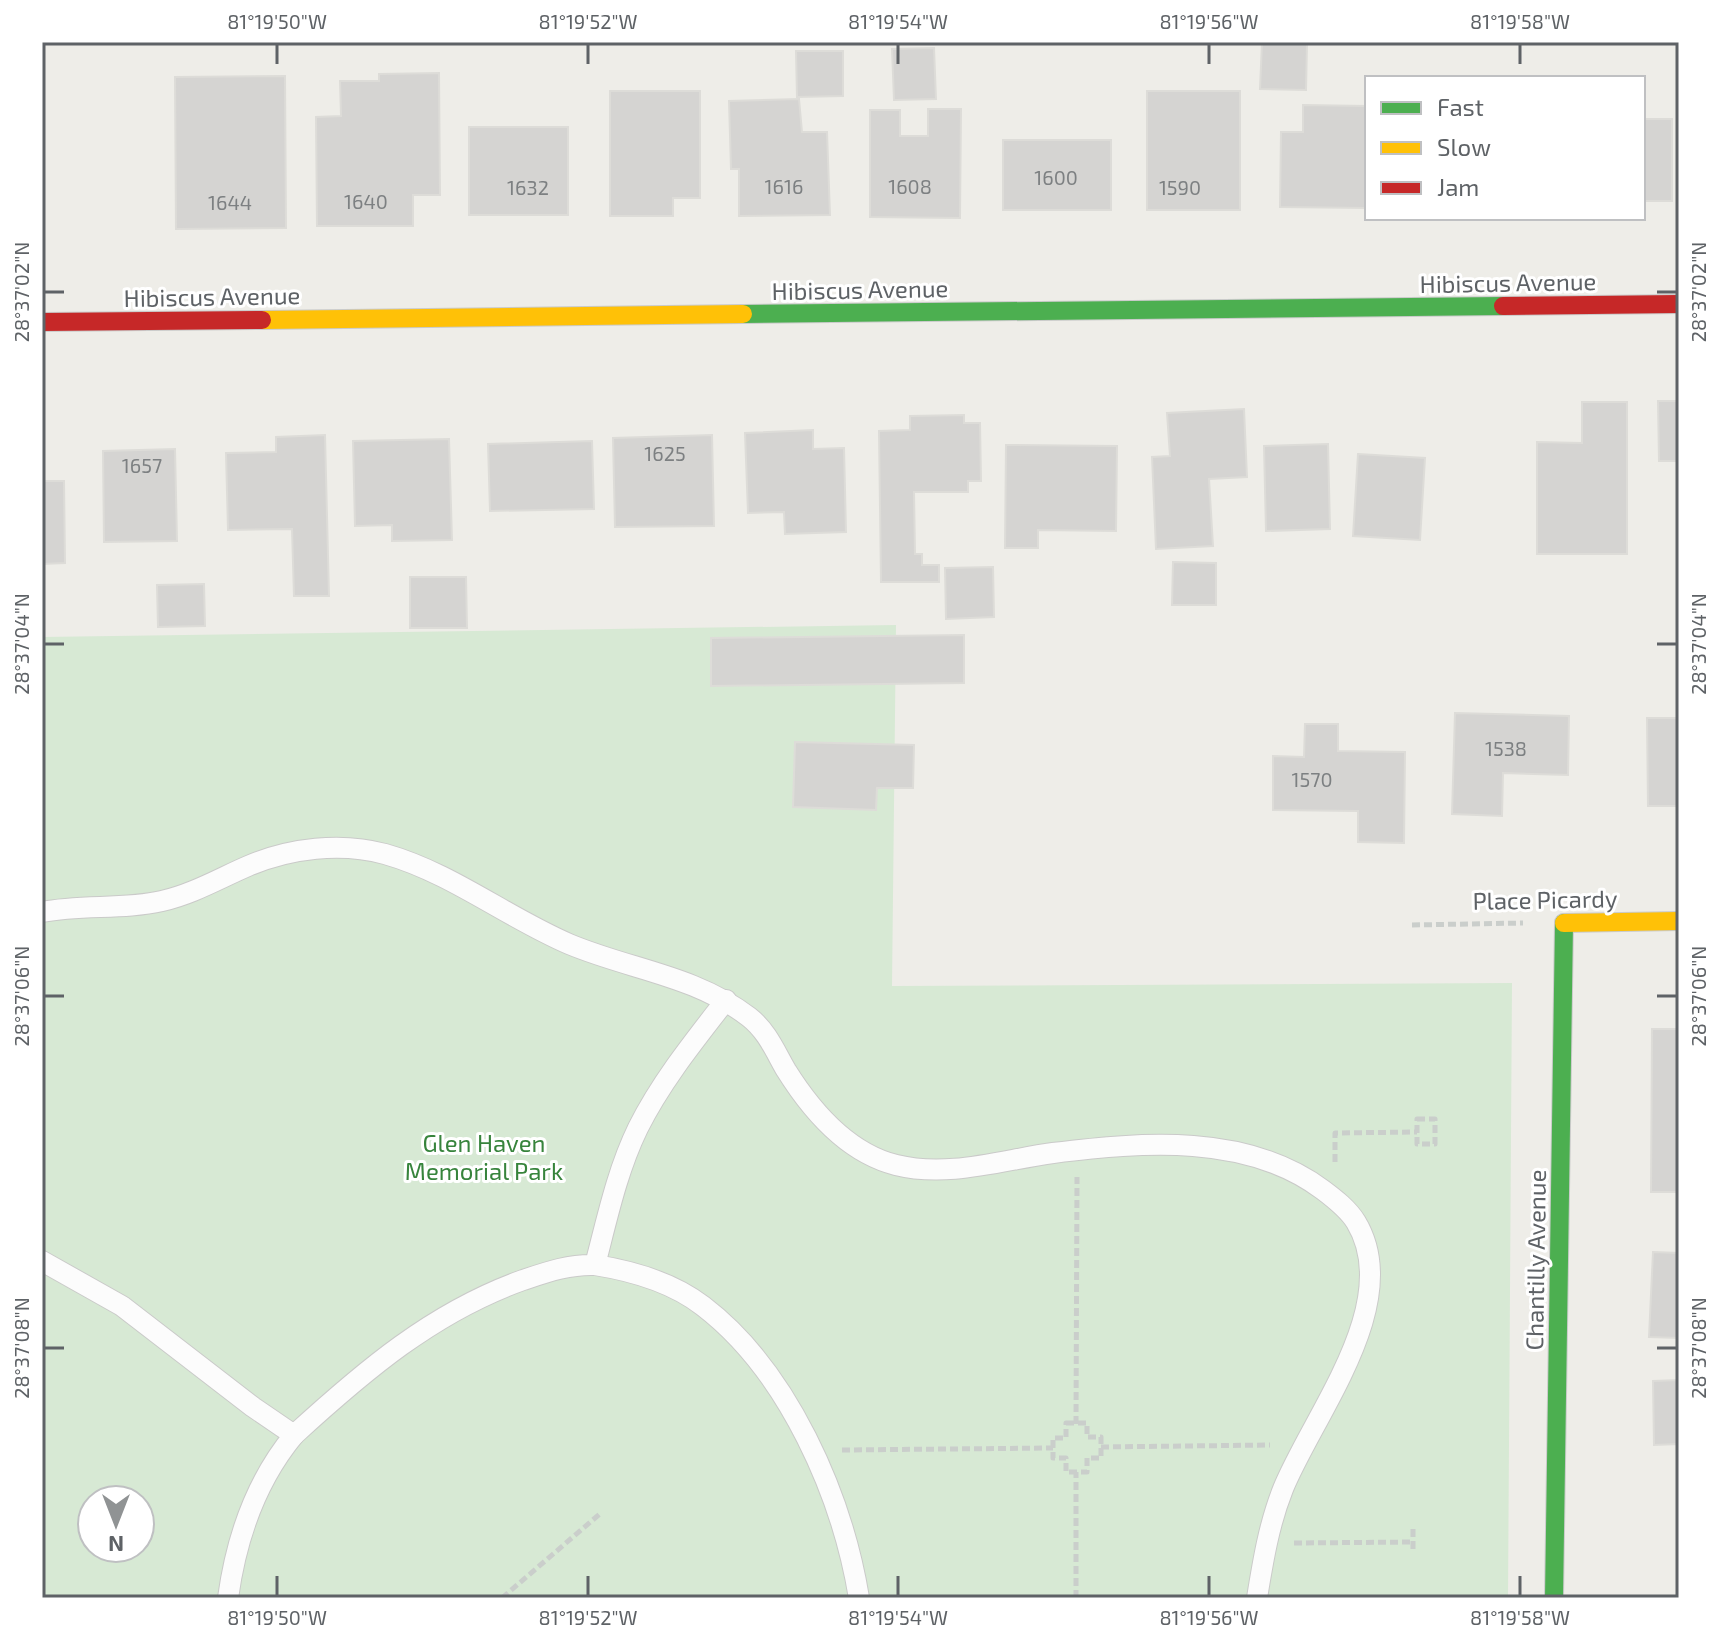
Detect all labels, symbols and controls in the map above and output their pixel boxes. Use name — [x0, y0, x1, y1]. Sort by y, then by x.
text: 81°19'50"W — [227, 9, 327, 33]
text: 81°19'52"W — [539, 9, 637, 33]
text: 81°19'54"W — [848, 9, 948, 33]
text: 81°19'56"W — [1159, 9, 1259, 33]
text: 81°19'58"W — [1470, 9, 1570, 33]
legend — [1365, 76, 1645, 220]
text: Fast — [1437, 92, 1484, 121]
text: Slow — [1437, 132, 1491, 161]
house number: 1600 — [1034, 165, 1078, 189]
text: Jam — [1437, 172, 1479, 201]
house number: 1616 — [765, 174, 803, 198]
house number: 1608 — [888, 174, 932, 198]
house number: 1632 — [507, 175, 549, 199]
house number: 1590 — [1159, 175, 1201, 199]
house number: 1640 — [344, 189, 388, 213]
house number: 1644 — [208, 190, 252, 214]
text: 28°37'02"N — [9, 242, 33, 342]
text: 28°37'02"N — [1686, 242, 1710, 342]
street label: Hibiscus Avenue — [1419, 266, 1597, 298]
street label: Hibiscus Avenue — [771, 273, 949, 305]
street label: Hibiscus Avenue — [123, 280, 301, 312]
house number: 1625 — [644, 441, 686, 465]
house number: 1657 — [122, 453, 162, 477]
text: 28°37'04"N — [9, 593, 33, 695]
text: 28°37'04"N — [1686, 593, 1710, 695]
house number: 1538 — [1485, 736, 1527, 760]
house number: 1570 — [1292, 767, 1332, 791]
street label: Place Picardy — [1472, 883, 1618, 915]
text: 28°37'06"N — [9, 946, 33, 1046]
text: 28°37'06"N — [1686, 946, 1710, 1046]
park label: Glen Haven Memorial Park — [405, 1128, 563, 1185]
street label: Chantilly Avenue — [1519, 1169, 1551, 1351]
text: 28°37'08"N — [9, 1297, 33, 1399]
text: 28°37'08"N — [1686, 1297, 1710, 1399]
north arrow — [76, 1484, 156, 1564]
text: N — [108, 1532, 124, 1558]
text: 81°19'50"W — [227, 1605, 327, 1629]
text: 81°19'52"W — [539, 1605, 637, 1629]
text: 81°19'54"W — [848, 1605, 948, 1629]
text: 81°19'56"W — [1159, 1605, 1259, 1629]
text: 81°19'58"W — [1470, 1605, 1570, 1629]

